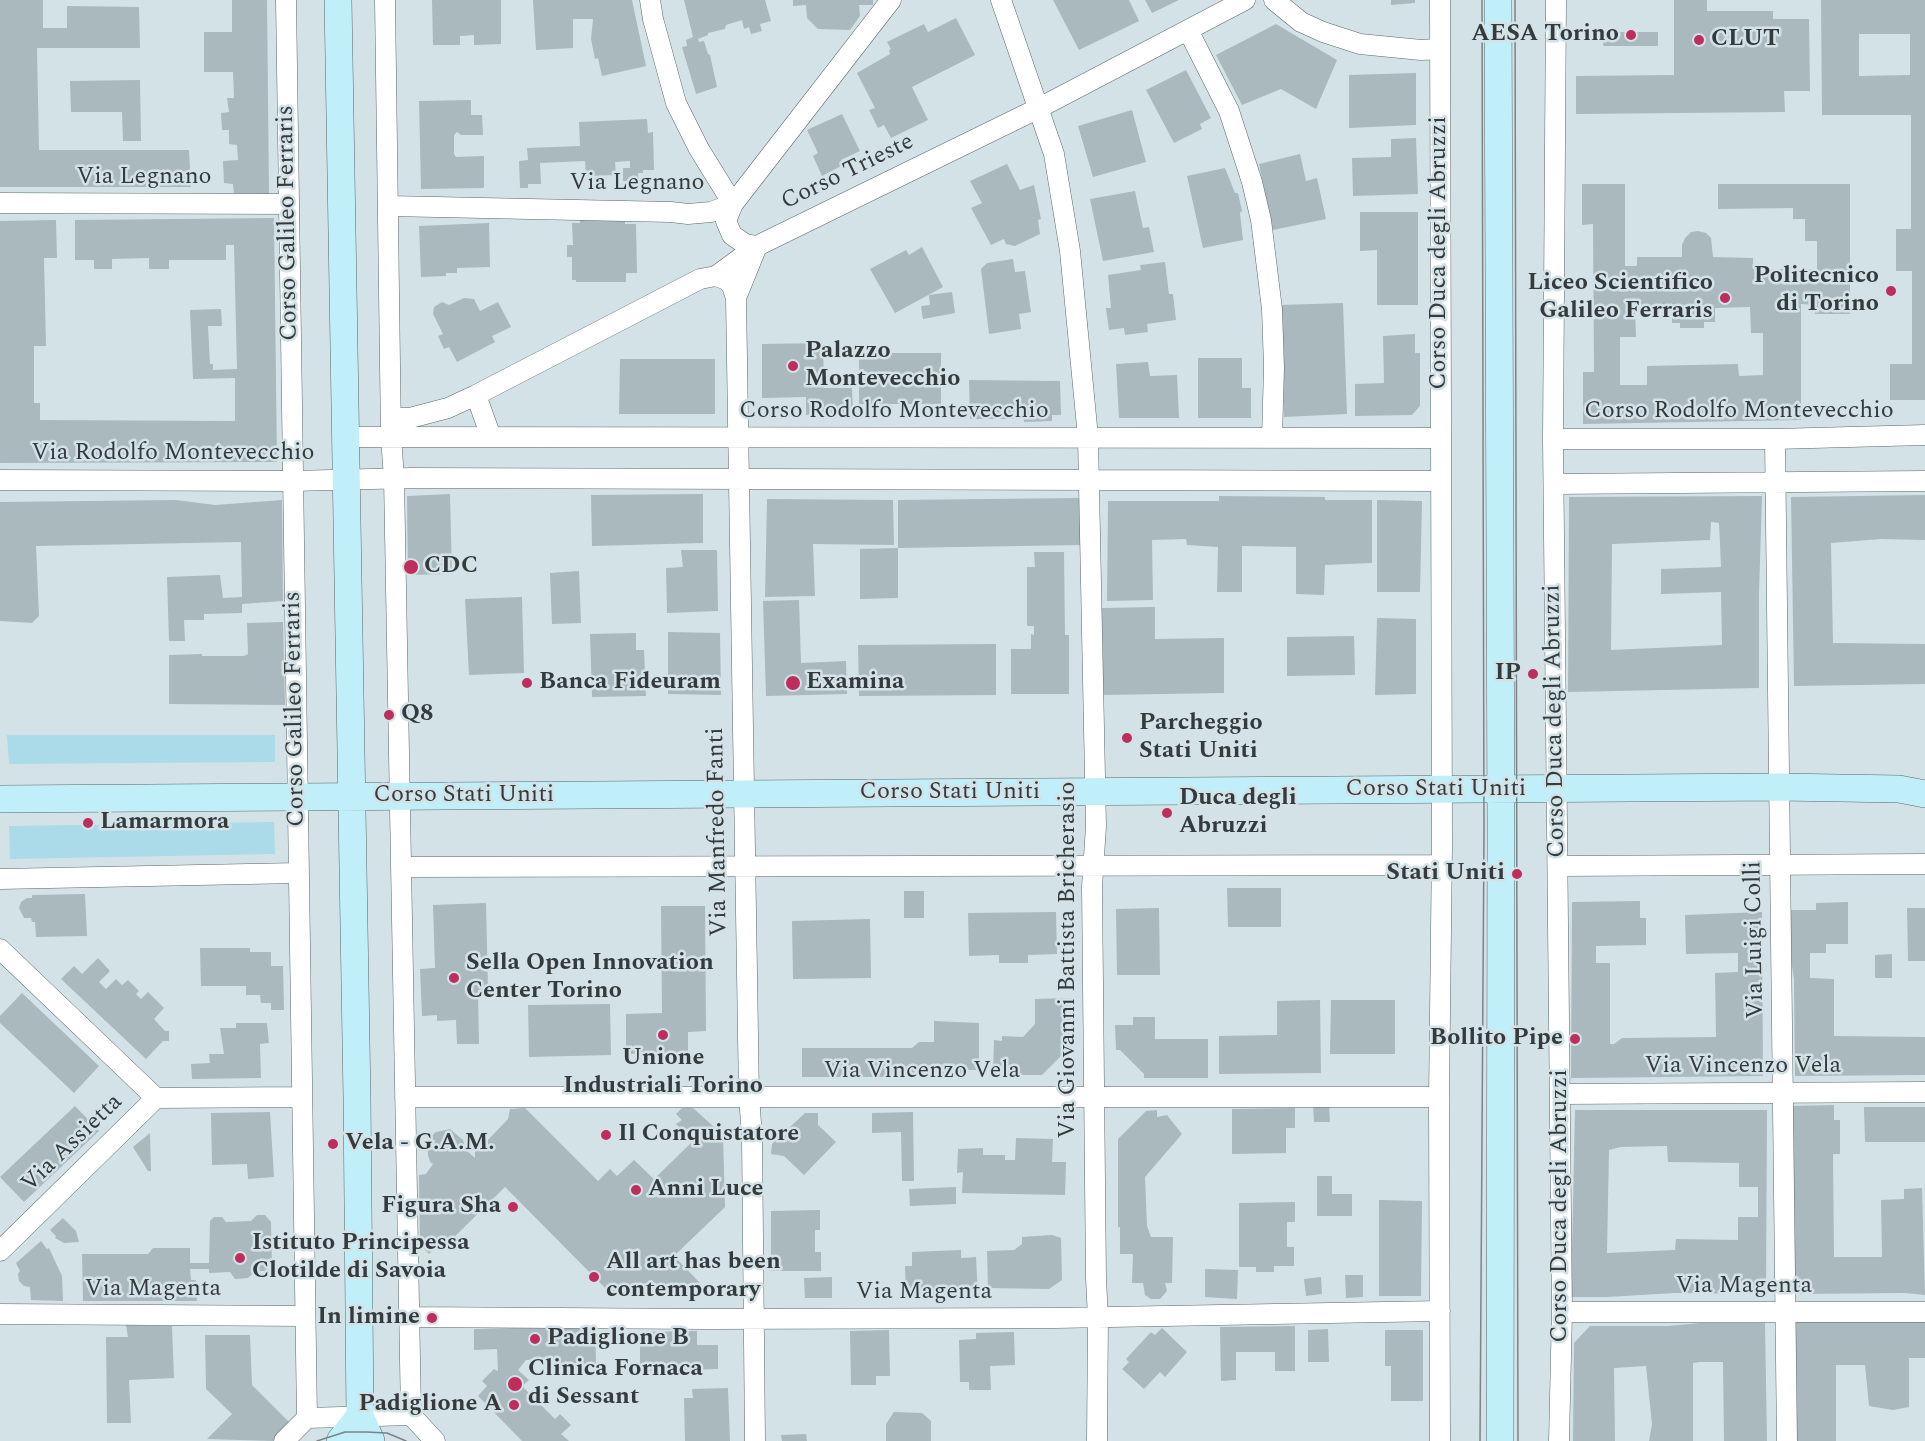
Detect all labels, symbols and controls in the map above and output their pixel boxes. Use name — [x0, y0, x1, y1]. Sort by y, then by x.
place label: AESA Torino — [1471, 21, 1619, 49]
place label: CLUT — [1711, 26, 1780, 54]
marker: AESA Torino — [1624, 28, 1638, 42]
marker: CLUT — [1692, 33, 1706, 47]
street label: Corso Galileo Ferraris — [273, 105, 305, 341]
street label: Corso Duca degli Abruzzi — [1426, 116, 1454, 390]
street label: Corso Trieste — [777, 129, 919, 217]
street label: Via Legnano — [76, 164, 212, 192]
street label: Via Legnano — [569, 170, 705, 198]
place label: Politecnico di Torino — [1754, 263, 1879, 319]
place label: Liceo Scientifico Galileo Ferraris — [1527, 270, 1713, 326]
marker: Politecnico di Torino — [1884, 284, 1898, 298]
marker: Liceo Scientifico Galileo Ferraris — [1718, 291, 1732, 305]
place label: Palazzo Montevecchio — [805, 338, 960, 394]
marker: Palazzo Montevecchio — [786, 359, 800, 373]
street label: Corso Rodolfo Montevecchio — [739, 398, 1049, 426]
street label: Corso Rodolfo Montevecchio — [1584, 398, 1894, 426]
street label: Via Rodolfo Montevecchio — [31, 440, 315, 468]
place label: CDC — [424, 553, 478, 581]
marker: CDC — [402, 558, 420, 576]
street label: Corso Duca degli Abruzzi — [1539, 584, 1573, 858]
street label: Corso Galileo Ferraris — [280, 591, 312, 827]
place label: IP — [1495, 660, 1521, 688]
marker: IP — [1526, 667, 1540, 681]
place label: Banca Fideuram — [539, 669, 721, 697]
place label: Examina — [806, 669, 904, 697]
marker: Examina — [784, 674, 802, 692]
marker: Banca Fideuram — [520, 676, 534, 690]
place label: Q8 — [401, 701, 433, 729]
marker: Q8 — [382, 708, 396, 722]
place label: Parcheggio Stati Uniti — [1139, 710, 1263, 766]
street label: Via Manfredo Fanti — [703, 727, 735, 937]
marker: Parcheggio Stati Uniti — [1120, 731, 1134, 745]
street label: Corso Stati Uniti — [1346, 776, 1526, 804]
street label: Corso Stati Uniti — [860, 779, 1040, 807]
street label: Via Giovanni Battista Bricherasio — [1055, 781, 1083, 1139]
street label: Corso Stati Uniti — [374, 782, 554, 810]
place label: Duca degli Abruzzi — [1179, 785, 1297, 841]
marker: Duca degli Abruzzi — [1160, 806, 1174, 820]
place label: Lamarmora — [100, 809, 229, 837]
marker: Lamarmora — [81, 816, 95, 830]
place label: Stati Uniti — [1386, 860, 1505, 888]
street label: Via Luigi Colli — [1740, 861, 1772, 1019]
marker: Stati Uniti — [1510, 867, 1524, 881]
place label: Sella Open Innovation Center Torino — [466, 950, 714, 1006]
marker: Sella Open Innovation Center Torino — [447, 971, 461, 985]
place label: Bollito Pipe — [1430, 1025, 1563, 1053]
marker: Unione Industriali Torino — [656, 1028, 670, 1042]
marker: Bollito Pipe — [1568, 1032, 1582, 1046]
place label: Unione Industriali Torino — [563, 1045, 763, 1101]
street label: Via Vincenzo Vela — [1645, 1053, 1841, 1081]
street label: Via Vincenzo Vela — [824, 1058, 1020, 1086]
street label: Corso Duca degli Abruzzi — [1547, 1069, 1575, 1343]
street label: Via Assietta — [17, 1089, 129, 1199]
place label: Il Conquistatore — [618, 1121, 799, 1149]
marker: Il Conquistatore — [599, 1128, 613, 1142]
place label: Vela - G.A.M. — [345, 1130, 495, 1158]
marker: Vela - G.A.M. — [326, 1137, 340, 1151]
place label: Anni Luce — [648, 1176, 763, 1204]
marker: Anni Luce — [629, 1183, 643, 1197]
place label: Figura Sha — [381, 1193, 501, 1221]
marker: Figura Sha — [506, 1200, 520, 1214]
place label: Istituto Principessa Clotilde di Savoia — [252, 1230, 470, 1286]
place label: All art has been contemporary — [606, 1249, 781, 1305]
marker: Istituto Principessa Clotilde di Savoia — [233, 1251, 247, 1265]
marker: All art has been contemporary — [587, 1270, 601, 1284]
street label: Via Magenta — [1676, 1273, 1812, 1301]
street label: Via Magenta — [85, 1276, 221, 1304]
street label: Via Magenta — [856, 1279, 992, 1307]
place label: In limine — [317, 1304, 420, 1332]
marker: In limine — [425, 1311, 439, 1325]
place label: Padiglione B — [547, 1325, 689, 1353]
marker: Padiglione B — [528, 1332, 542, 1346]
place label: Clinica Fornaca di Sessant — [528, 1356, 703, 1412]
marker: Clinica Fornaca di Sessant — [506, 1375, 524, 1393]
place label: Padiglione A — [359, 1391, 502, 1419]
marker: Padiglione A — [507, 1398, 521, 1412]

